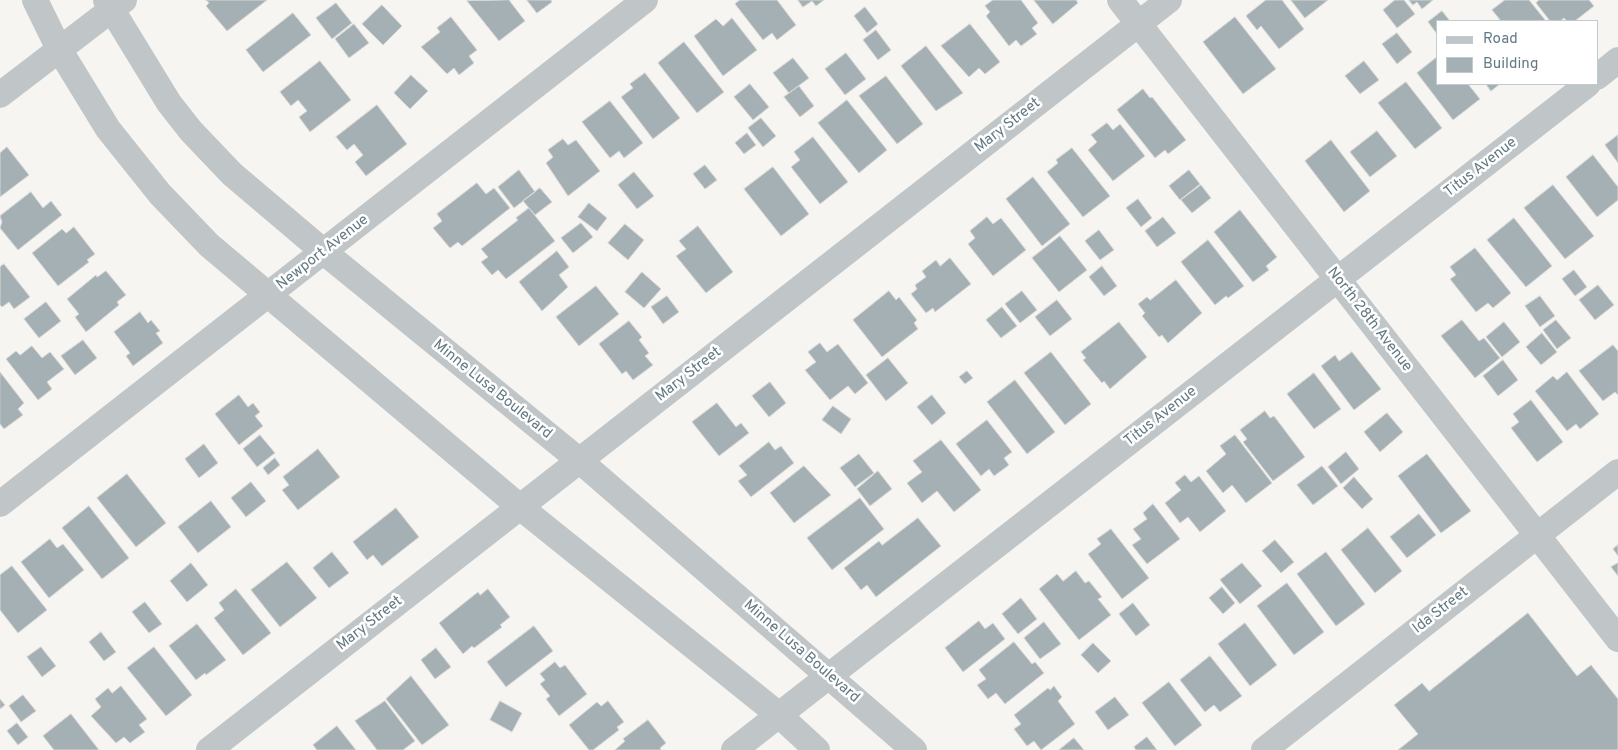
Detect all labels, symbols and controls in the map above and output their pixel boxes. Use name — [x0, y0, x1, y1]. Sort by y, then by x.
legend — [1436, 20, 1598, 85]
text: Road — [1483, 30, 1518, 49]
text: Building — [1483, 55, 1538, 74]
street label: Mary Street — [972, 95, 1044, 157]
street label: Titus Avenue — [1441, 134, 1521, 202]
street label: Newport Avenue — [273, 212, 373, 294]
street label: North 28th Avenue — [1323, 264, 1415, 376]
street label: Minne Lusa Boulevard — [429, 337, 555, 443]
street label: Mary Street — [653, 344, 725, 406]
street label: Titus Avenue — [1121, 383, 1201, 451]
street label: Ida Street — [1410, 584, 1472, 638]
street label: Mary Street — [334, 593, 406, 655]
street label: Minne Lusa Boulevard — [739, 597, 863, 707]

